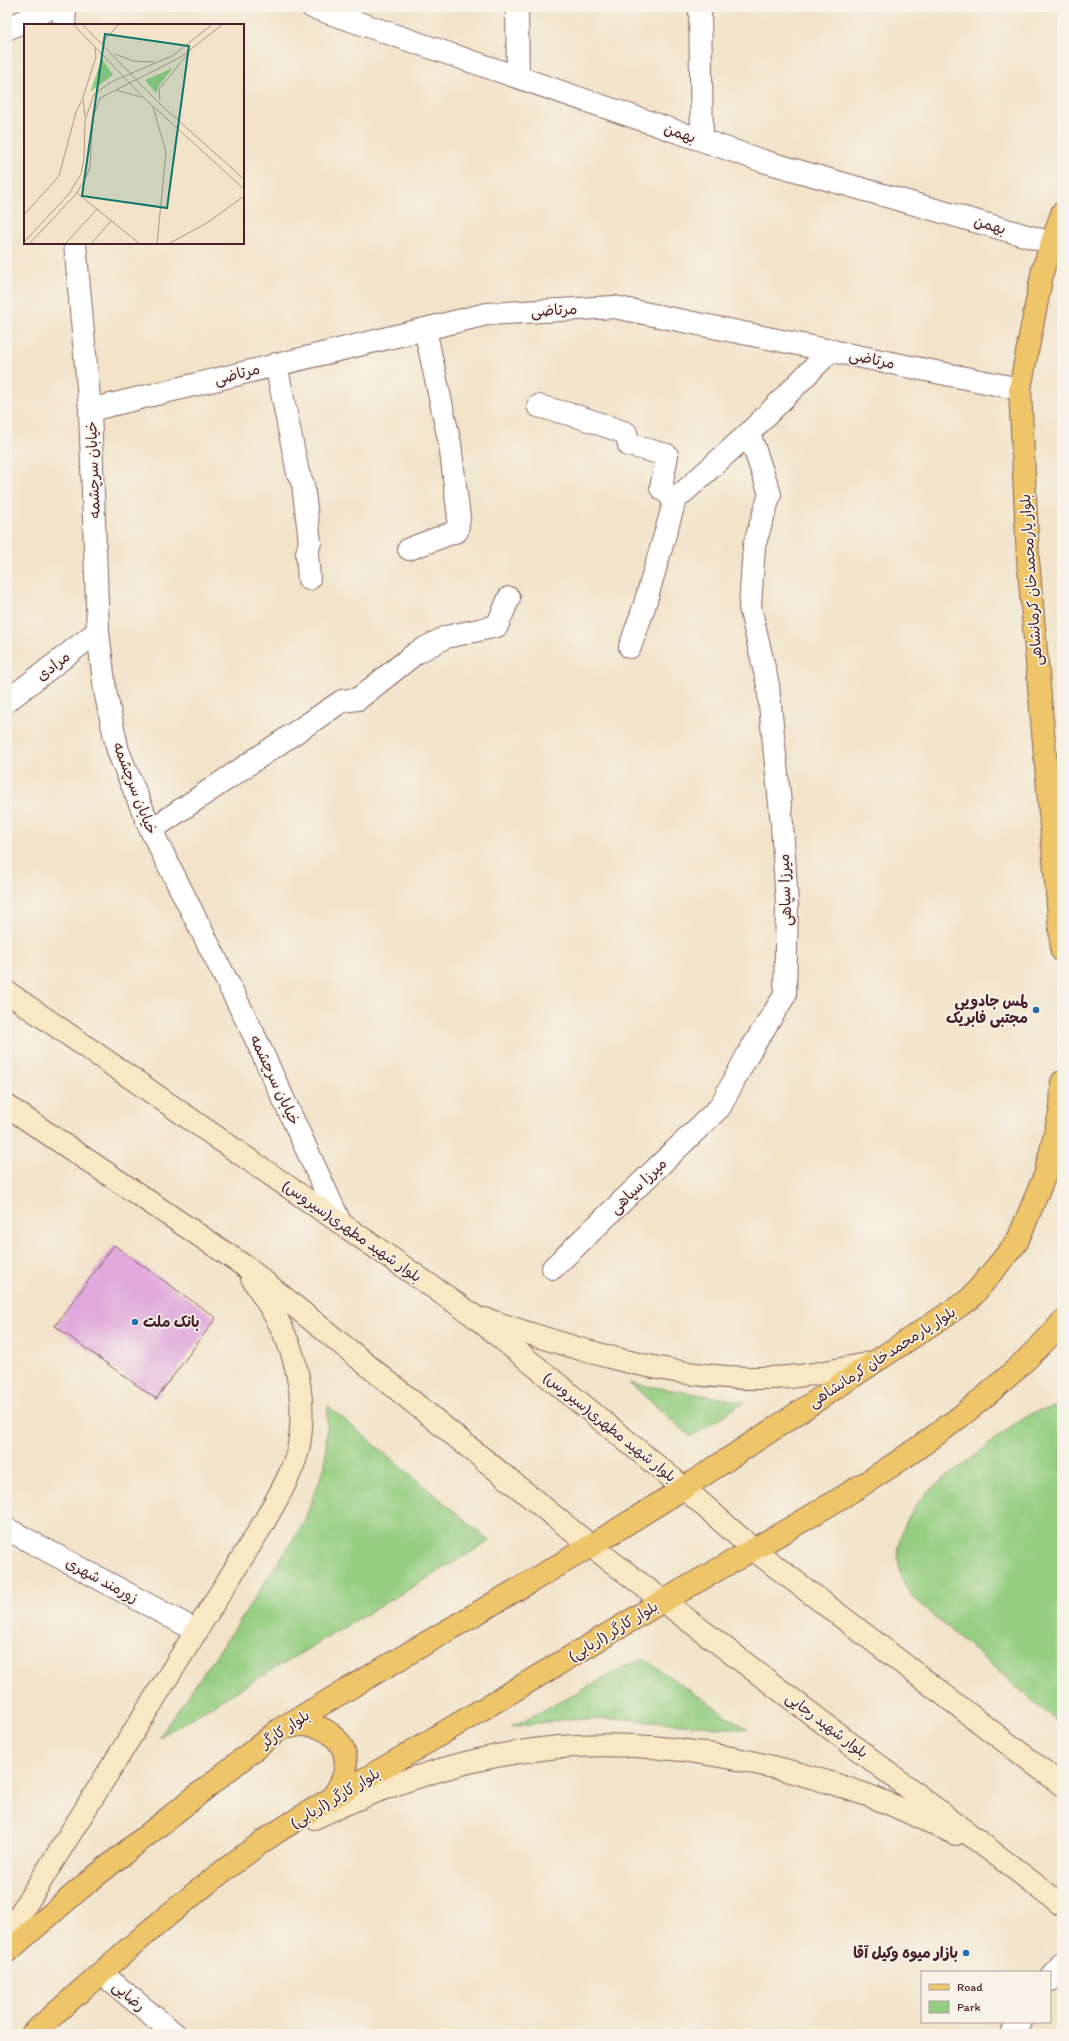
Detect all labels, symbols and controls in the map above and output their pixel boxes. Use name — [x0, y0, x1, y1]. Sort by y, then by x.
inset map — [24, 24, 244, 244]
street label: بهمن — [662, 119, 698, 147]
street label: بهمن — [972, 212, 1008, 238]
street label: مرتاضی — [530, 300, 578, 321]
street label: مرتاضی — [847, 345, 897, 374]
street label: مرتاضی — [212, 360, 262, 389]
street label: خیابان سرچشمه — [82, 421, 105, 519]
street label: بلوار یارمحمدخان کرمانشاهی — [1016, 493, 1047, 667]
street label: مرادی — [33, 647, 73, 685]
street label: خیابان سرچشمه — [108, 739, 161, 837]
street label: میرزا سپاهی — [775, 853, 796, 927]
place label: لمس جادویی مجتبی فابریک — [946, 992, 1028, 1028]
marker: لمس جادویی مجتبی فابریک — [1031, 1005, 1041, 1015]
street label: خیابان سرچشمه — [245, 1032, 304, 1129]
street label: میرزا سپاهی — [606, 1154, 671, 1218]
street label: بلوار شهید مطهری(سیروس) — [278, 1176, 425, 1287]
street label: بلوار یارمحمدخان کرمانشاهی — [805, 1303, 960, 1412]
place label: بانک ملت — [143, 1313, 200, 1331]
marker: بانک ملت — [130, 1317, 140, 1327]
street label: بلوار شهید مطهری(سیروس) — [539, 1368, 680, 1487]
street label: زورمند شهری — [62, 1553, 141, 1608]
street label: بلوار کارگر (اربابی) — [565, 1597, 662, 1666]
street label: بلوار شهید رجایی — [782, 1688, 872, 1763]
street label: بلوار کارگر — [255, 1706, 313, 1753]
street label: بلوار کارگر (اربابی) — [287, 1764, 384, 1833]
place label: بازار میوه وکیل آقا — [853, 1944, 958, 1963]
marker: بازار میوه وکیل آقا — [961, 1948, 971, 1958]
legend — [921, 1971, 1051, 2023]
street label: رضایی — [108, 1977, 149, 2016]
text: Road — [957, 1980, 983, 1994]
text: Park — [957, 2000, 981, 2014]

